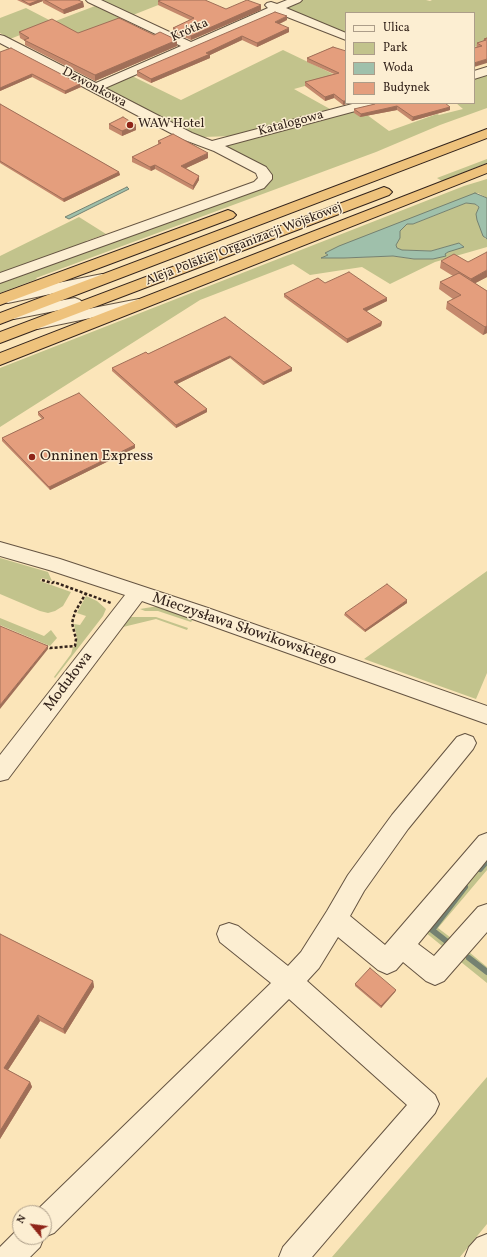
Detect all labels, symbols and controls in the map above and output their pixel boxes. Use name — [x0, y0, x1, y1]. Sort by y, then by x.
legend — [345, 12, 475, 104]
street label: Krótka — [169, 16, 211, 46]
text: Ulica — [383, 20, 410, 36]
text: Park — [383, 40, 408, 56]
text: Woda — [383, 60, 413, 76]
street label: Dzwonkowa — [59, 64, 129, 112]
text: Budynek — [383, 80, 430, 96]
street label: Katalogowa — [257, 108, 325, 140]
place label: WAW Hotel — [138, 117, 204, 133]
marker: WAW Hotel — [125, 120, 135, 130]
street label: Aleja Polskiej Organizacji Wojskowej — [144, 200, 344, 290]
place label: Onninen Express — [40, 448, 153, 466]
marker: Onninen Express — [27, 452, 37, 462]
street label: Mieczysława Słowikowskiego — [149, 590, 339, 670]
street label: Modułowa — [41, 649, 97, 715]
north arrow — [12, 1205, 52, 1245]
text: N — [13, 1212, 30, 1227]

